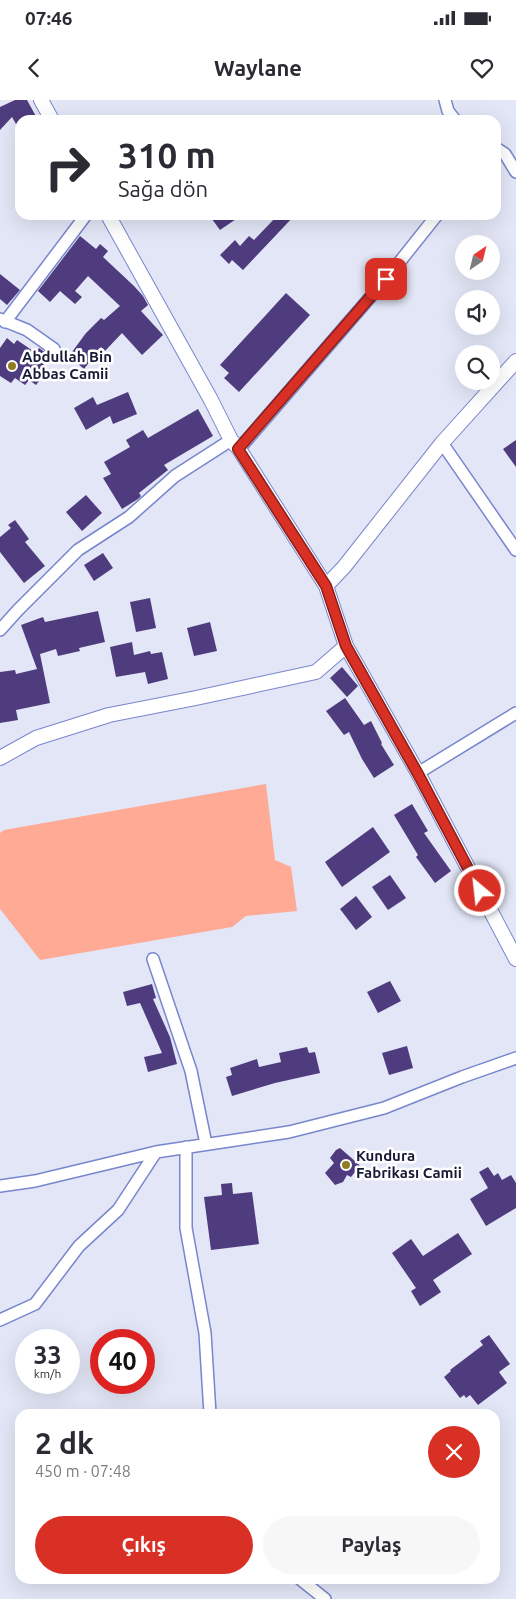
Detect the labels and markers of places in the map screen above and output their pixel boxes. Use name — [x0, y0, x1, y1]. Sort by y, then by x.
pin — [365, 258, 407, 300]
place label: Abdullah Bin Abbas Camii — [22, 348, 112, 382]
marker: Abdullah Bin Abbas Camii — [6, 360, 18, 372]
place label: Kundura Fabrikası Camii — [356, 1147, 462, 1181]
marker: Kundura Fabrikası Camii — [340, 1159, 352, 1171]

